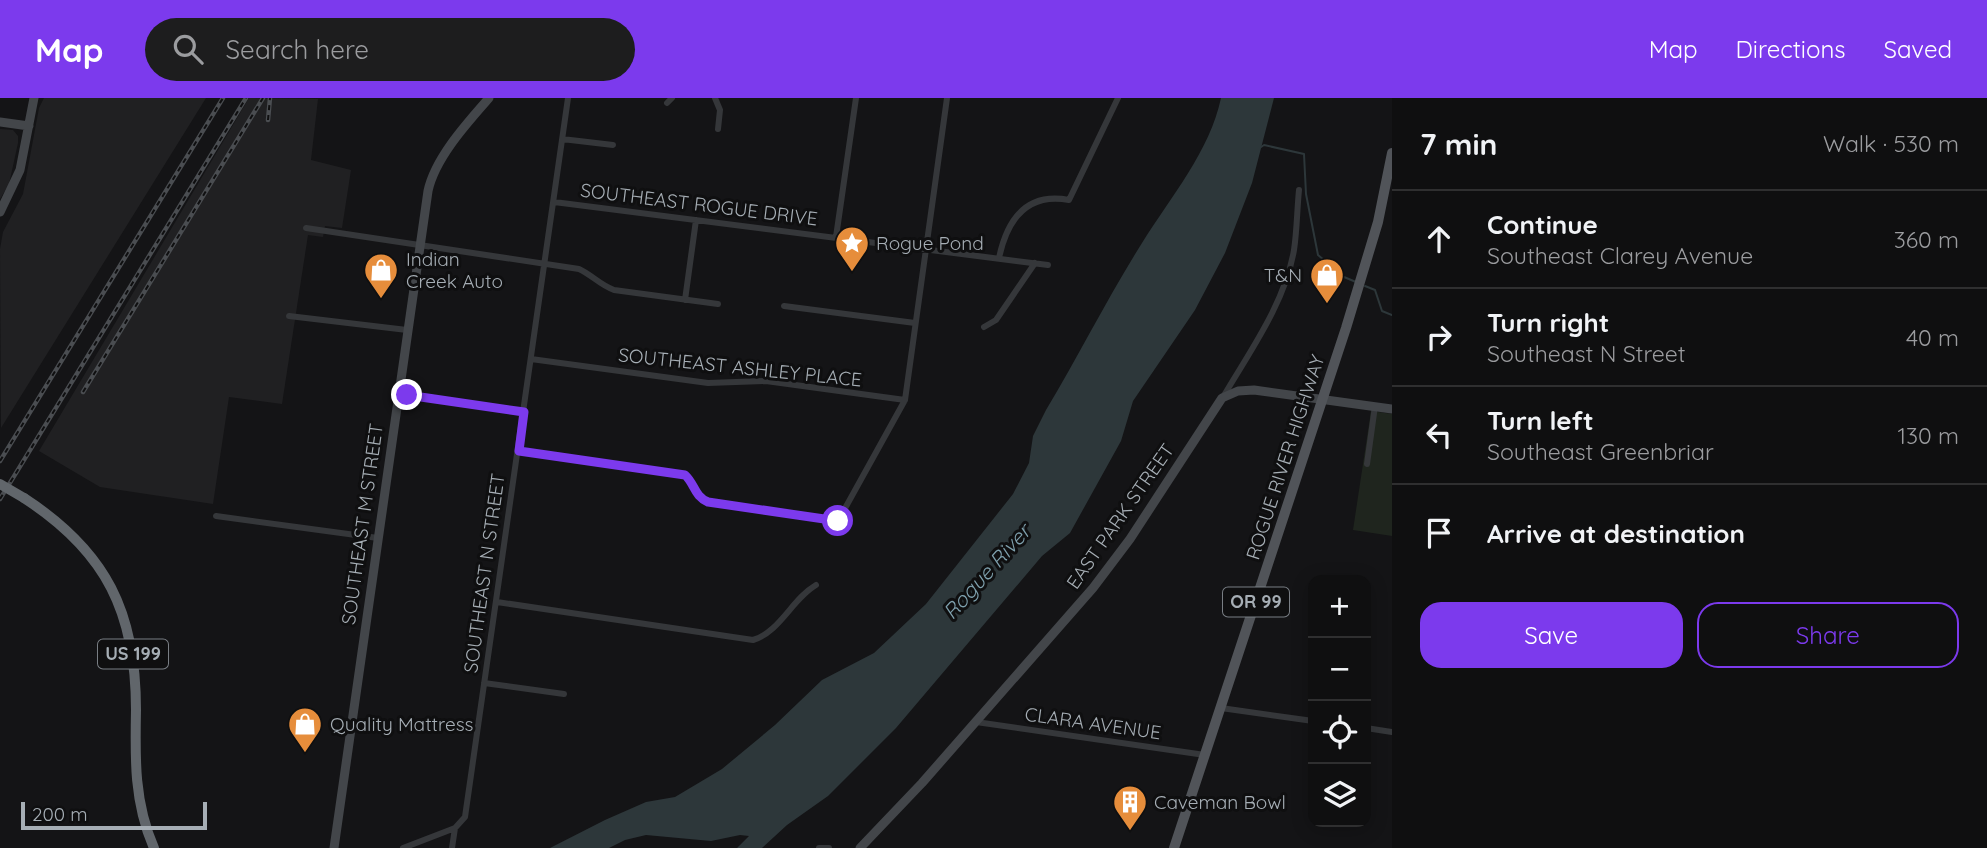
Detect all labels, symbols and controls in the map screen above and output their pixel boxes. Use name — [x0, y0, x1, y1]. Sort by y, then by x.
search box — [145, 18, 635, 81]
text: Map — [35, 29, 103, 70]
icon: search — [169, 30, 207, 68]
text: Search here — [225, 33, 369, 66]
text: Map — [1649, 34, 1698, 64]
text: Directions — [1736, 34, 1846, 64]
text: Saved — [1884, 34, 1952, 64]
text: 7 min — [1420, 125, 1498, 163]
text: Walk · 530 m — [1823, 129, 1959, 158]
street label: SOUTHEAST ROGUE DRIVE — [579, 178, 819, 230]
text: Continue — [1487, 208, 1598, 241]
icon: ahead — [1420, 220, 1458, 258]
place icon: Rogue Pond — [833, 224, 871, 273]
text: 360 m — [1894, 225, 1959, 254]
place label: Rogue Pond — [876, 231, 984, 255]
text: Southeast Clarey Avenue — [1487, 241, 1753, 270]
place label: Indian Creek Auto — [406, 247, 503, 293]
shop icon: Indian Creek Auto — [362, 251, 400, 300]
shop icon: T&N — [1308, 256, 1346, 305]
place label: T&N — [1264, 263, 1302, 287]
text: Turn right — [1487, 306, 1609, 339]
icon: right — [1420, 318, 1458, 356]
text: 40 m — [1906, 323, 1959, 352]
text: Southeast N Street — [1487, 339, 1686, 368]
street label: SOUTHEAST ASHLEY PLACE — [617, 342, 863, 392]
street label: ROGUE RIVER HIGHWAY — [1241, 351, 1330, 562]
route end — [391, 379, 422, 410]
text: Turn left — [1487, 404, 1594, 437]
icon: left — [1420, 416, 1458, 454]
text: 130 m — [1897, 421, 1959, 450]
street label: SOUTHEAST M STREET — [336, 422, 388, 626]
text: Southeast Greenbriar — [1487, 437, 1714, 466]
street label: EAST PARK STREET — [1061, 439, 1179, 593]
street label: SOUTHEAST N STREET — [458, 472, 510, 674]
route start — [822, 505, 853, 536]
icon: arrive — [1420, 514, 1458, 552]
water label: Rogue River — [937, 516, 1038, 624]
text: Arrive at destination — [1487, 517, 1745, 550]
map controls — [1308, 575, 1371, 827]
button: + — [1308, 575, 1371, 638]
road number: OR 99 — [1223, 588, 1289, 616]
button: Save — [1420, 602, 1683, 668]
button: Share — [1697, 602, 1959, 668]
button: − — [1308, 638, 1371, 701]
road number: US 199 — [98, 640, 168, 668]
button: locate — [1308, 701, 1371, 764]
street label: CLARA AVENUE — [1023, 702, 1163, 744]
shop icon: Quality Mattress — [286, 705, 324, 754]
place label: Quality Mattress — [330, 712, 474, 736]
button: layers — [1308, 764, 1371, 827]
building icon: Caveman Bowl — [1111, 783, 1149, 832]
place label: Caveman Bowl — [1154, 790, 1286, 814]
scale bar — [21, 799, 206, 831]
text: 200 m — [32, 802, 88, 826]

